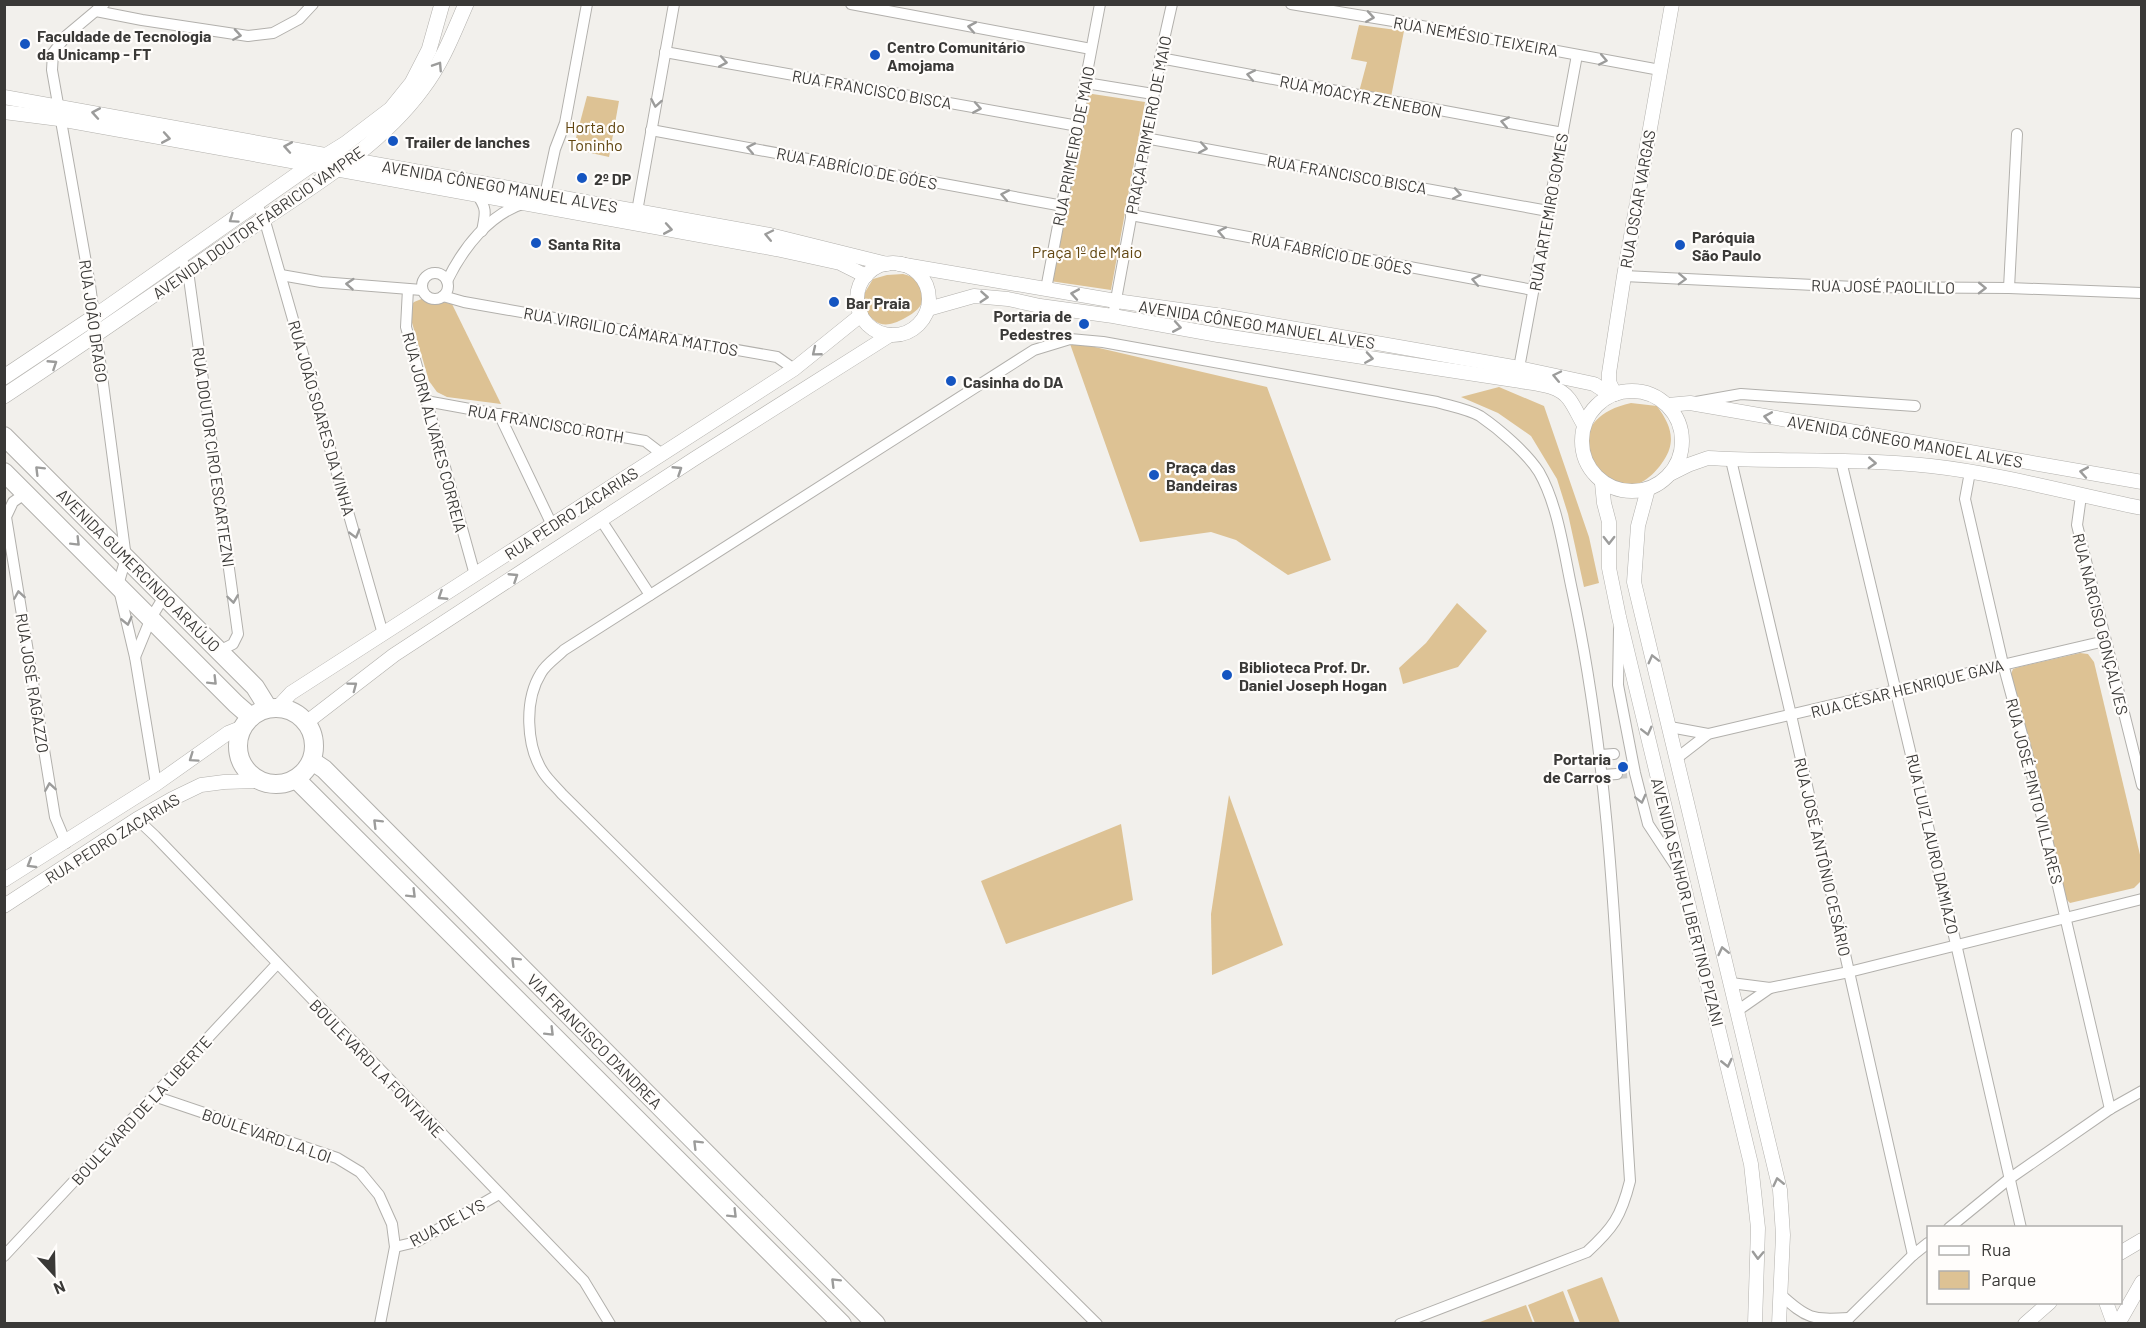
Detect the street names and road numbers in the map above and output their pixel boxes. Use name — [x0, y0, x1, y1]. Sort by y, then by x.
street label: RUA NEMÉSIO TEIXEIRA — [1392, 12, 1560, 60]
street label: PRAÇA PRIMEIRO DE MAIO — [1121, 34, 1175, 216]
street label: RUA PRIMEIRO DE MAIO — [1048, 64, 1098, 228]
street label: RUA FRANCISCO BISCA — [791, 66, 954, 112]
street label: RUA MOACYR ZENEBON — [1278, 71, 1444, 121]
street label: RUA OSCAR VARGAS — [1615, 128, 1659, 270]
street label: RUA ARTEMIRO GOMES — [1525, 132, 1571, 292]
street label: AVENIDA DOUTOR FABRICIO VAMPRE — [149, 141, 367, 303]
street label: RUA FABRÍCIO DE GÓES — [775, 143, 939, 193]
street label: RUA FRANCISCO BISCA — [1266, 151, 1429, 197]
street label: AVENIDA CÔNEGO MANUEL ALVES — [381, 156, 619, 216]
street label: RUA FABRÍCIO DE GÓES — [1250, 228, 1414, 278]
street label: RUA JOÃO DRAGO — [76, 258, 112, 384]
street label: RUA JOSÉ PAOLILLO — [1811, 275, 1955, 297]
street label: AVENIDA CÔNEGO MANUEL ALVES — [1138, 296, 1376, 352]
street label: RUA VIRGILIO CÂMARA MATTOS — [522, 303, 740, 359]
street label: RUA JOÃO SOARES DA VINHA — [285, 318, 359, 518]
street label: RUA JORN ALVARES CORREIA — [399, 330, 471, 534]
street label: RUA DOUTOR CIRO ESCARTEZNI — [189, 346, 239, 568]
street label: RUA FRANCISCO ROTH — [466, 400, 626, 446]
street label: AVENIDA CÔNEGO MANOEL ALVES — [1786, 411, 2024, 471]
street label: RUA PEDRO ZACARIAS — [501, 463, 641, 563]
street label: AVENIDA GUMERCINDO ARAÚJO — [53, 484, 225, 656]
street label: RUA NARCISO GONÇALVES — [2069, 531, 2133, 717]
street label: RUA JOSÉ RAGAZZO — [13, 612, 53, 754]
street label: RUA CÉSAR HENRIQUE GAVA — [1809, 655, 2006, 721]
street label: RUA JOSÉ PINTO VILLARES — [2003, 696, 2067, 886]
street label: RUA LUIZ LAURO DAMIAZO — [1903, 752, 1963, 936]
street label: RUA JOSÉ ANTÔNIO CESÁRIO — [1791, 756, 1855, 958]
street label: AVENIDA SENHOR LIBERTINO PIZANI — [1648, 776, 1728, 1028]
street label: RUA PEDRO ZACARIAS — [41, 789, 183, 887]
street label: VIA FRANCISCO D'ANDREA — [524, 970, 667, 1113]
street label: BOULEVARD LA FONTAINE — [306, 995, 448, 1141]
street label: BOULEVARD DE LA LIBERTE — [67, 1032, 215, 1188]
street label: BOULEVARD LA LOI — [200, 1104, 334, 1166]
street label: RUA DE LYS — [406, 1194, 488, 1250]

